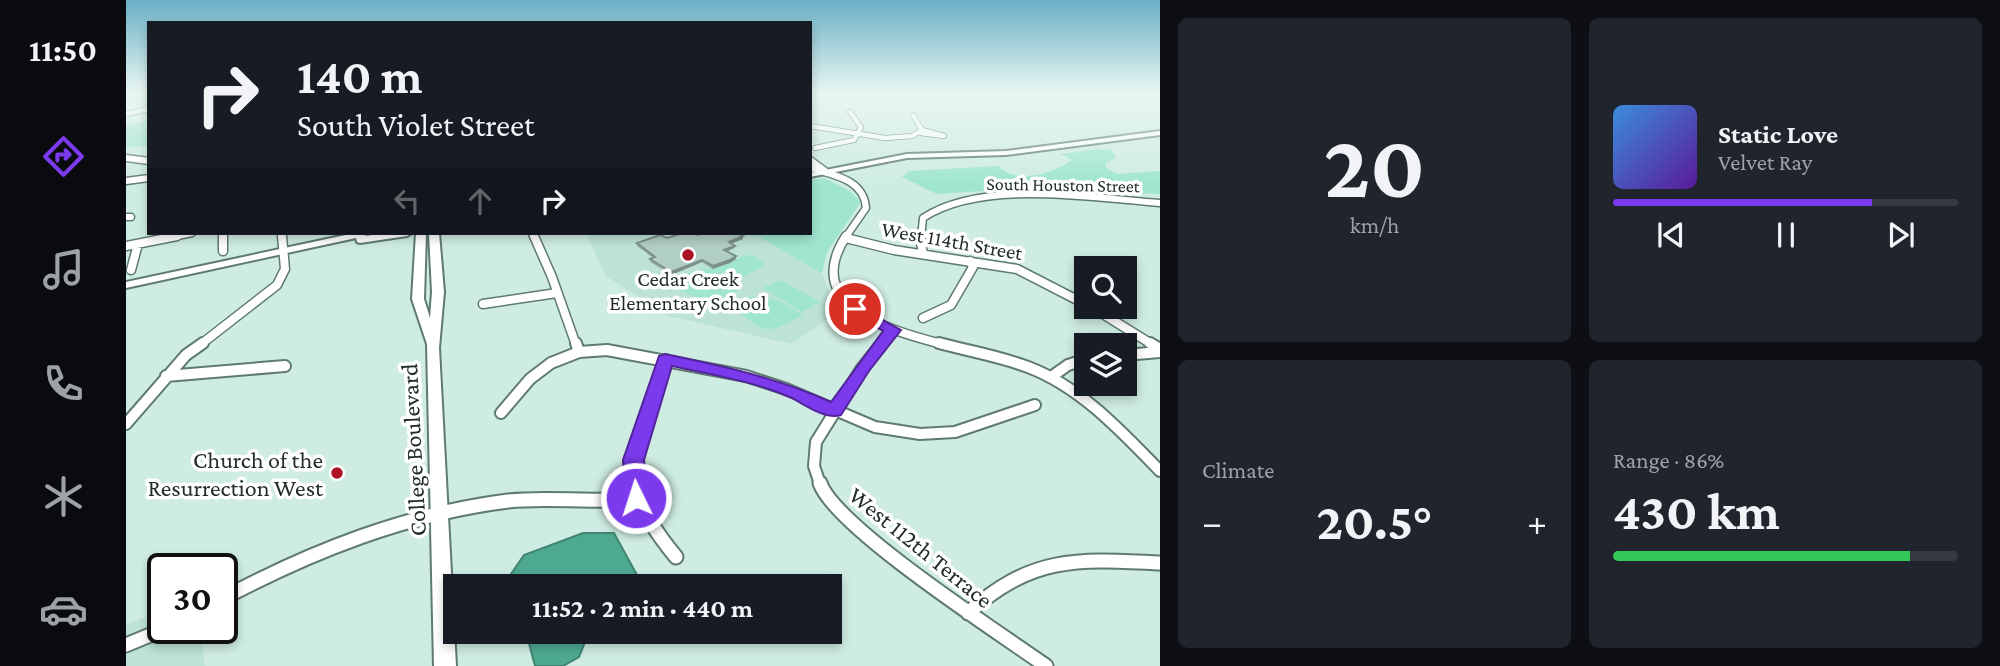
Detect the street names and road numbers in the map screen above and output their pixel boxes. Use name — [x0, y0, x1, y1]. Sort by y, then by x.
street label: South Houston Street — [986, 174, 1141, 196]
street label: West 114th Street — [880, 217, 1025, 265]
street label: College Boulevard — [395, 363, 431, 537]
street label: West 112th Terrace — [844, 481, 998, 613]

